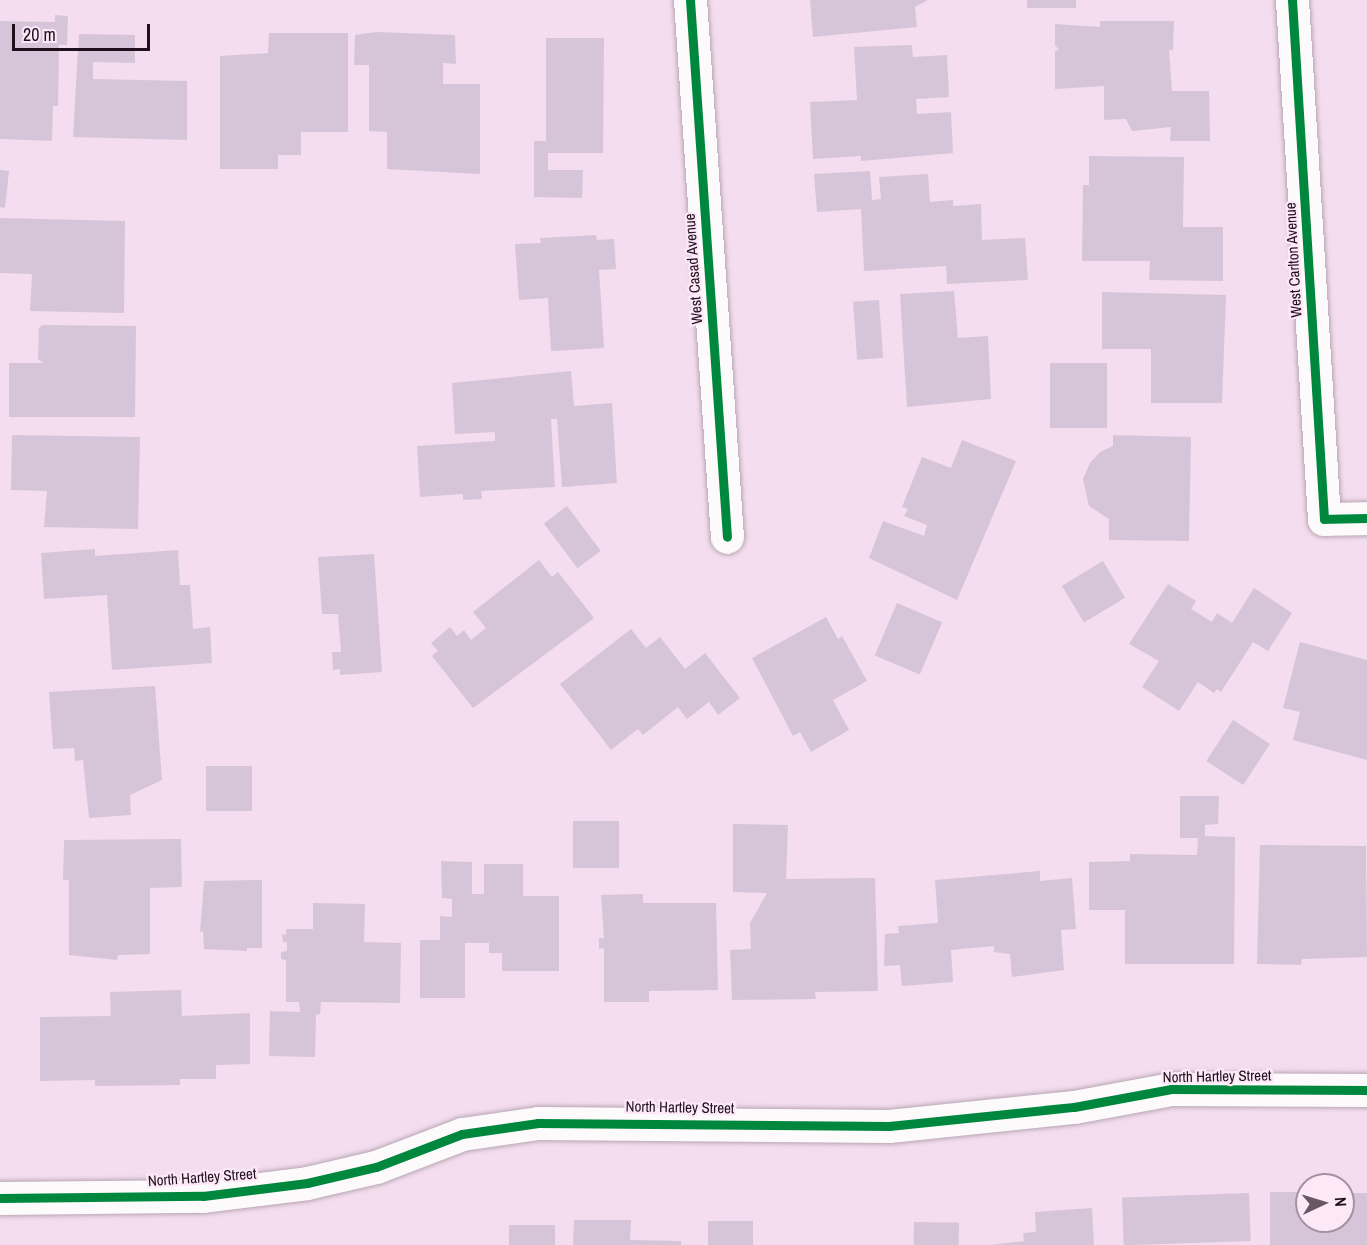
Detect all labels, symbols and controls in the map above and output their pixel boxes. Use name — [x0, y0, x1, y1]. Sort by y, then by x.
scale bar — [15, 12, 153, 50]
text: 20 m — [23, 22, 56, 47]
street label: West Carlton Avenue — [1281, 202, 1305, 318]
street label: West Casad Avenue — [680, 213, 706, 325]
street label: North Hartley Street — [1163, 1066, 1271, 1086]
street label: North Hartley Street — [626, 1097, 734, 1117]
street label: North Hartley Street — [147, 1164, 257, 1190]
north arrow — [1295, 1173, 1355, 1233]
text: N — [1330, 1196, 1352, 1207]

